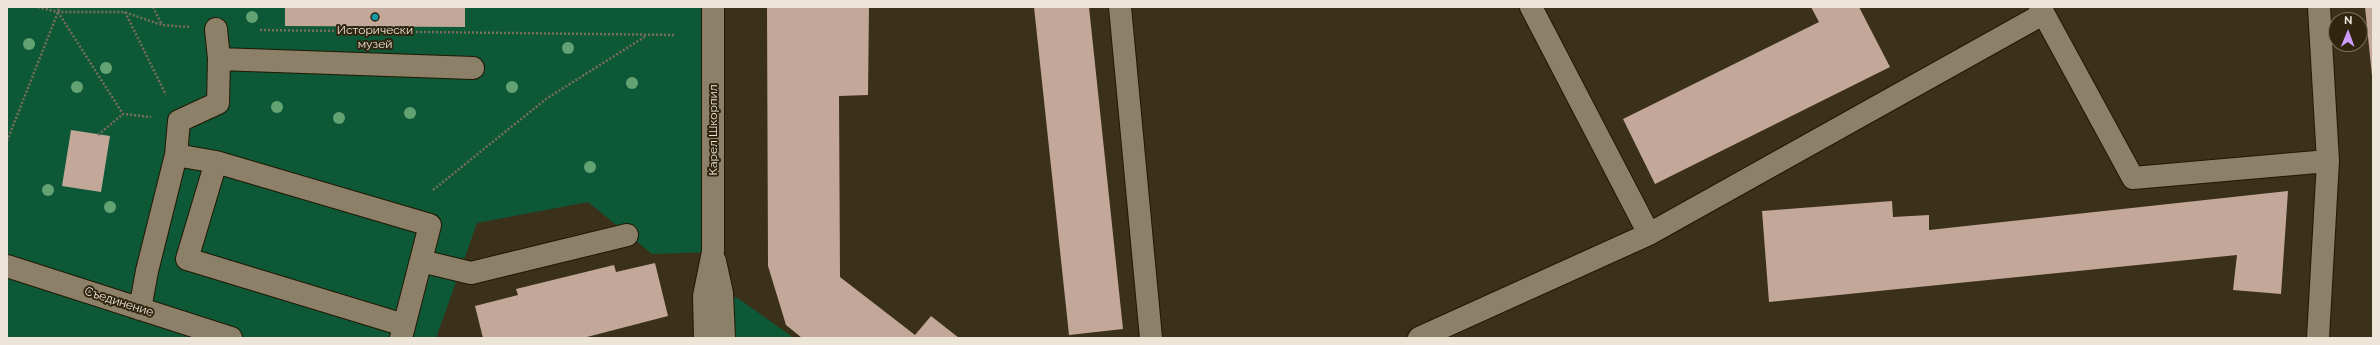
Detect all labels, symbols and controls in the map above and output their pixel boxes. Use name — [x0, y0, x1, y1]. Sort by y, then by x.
marker: Исторически музей — [370, 12, 380, 22]
north arrow — [2328, 12, 2368, 52]
text: N — [2344, 14, 2353, 27]
place label: Исторически музей — [337, 23, 413, 51]
street label: Карел Шкорпил — [706, 84, 720, 176]
street label: Съединение — [83, 284, 155, 320]

